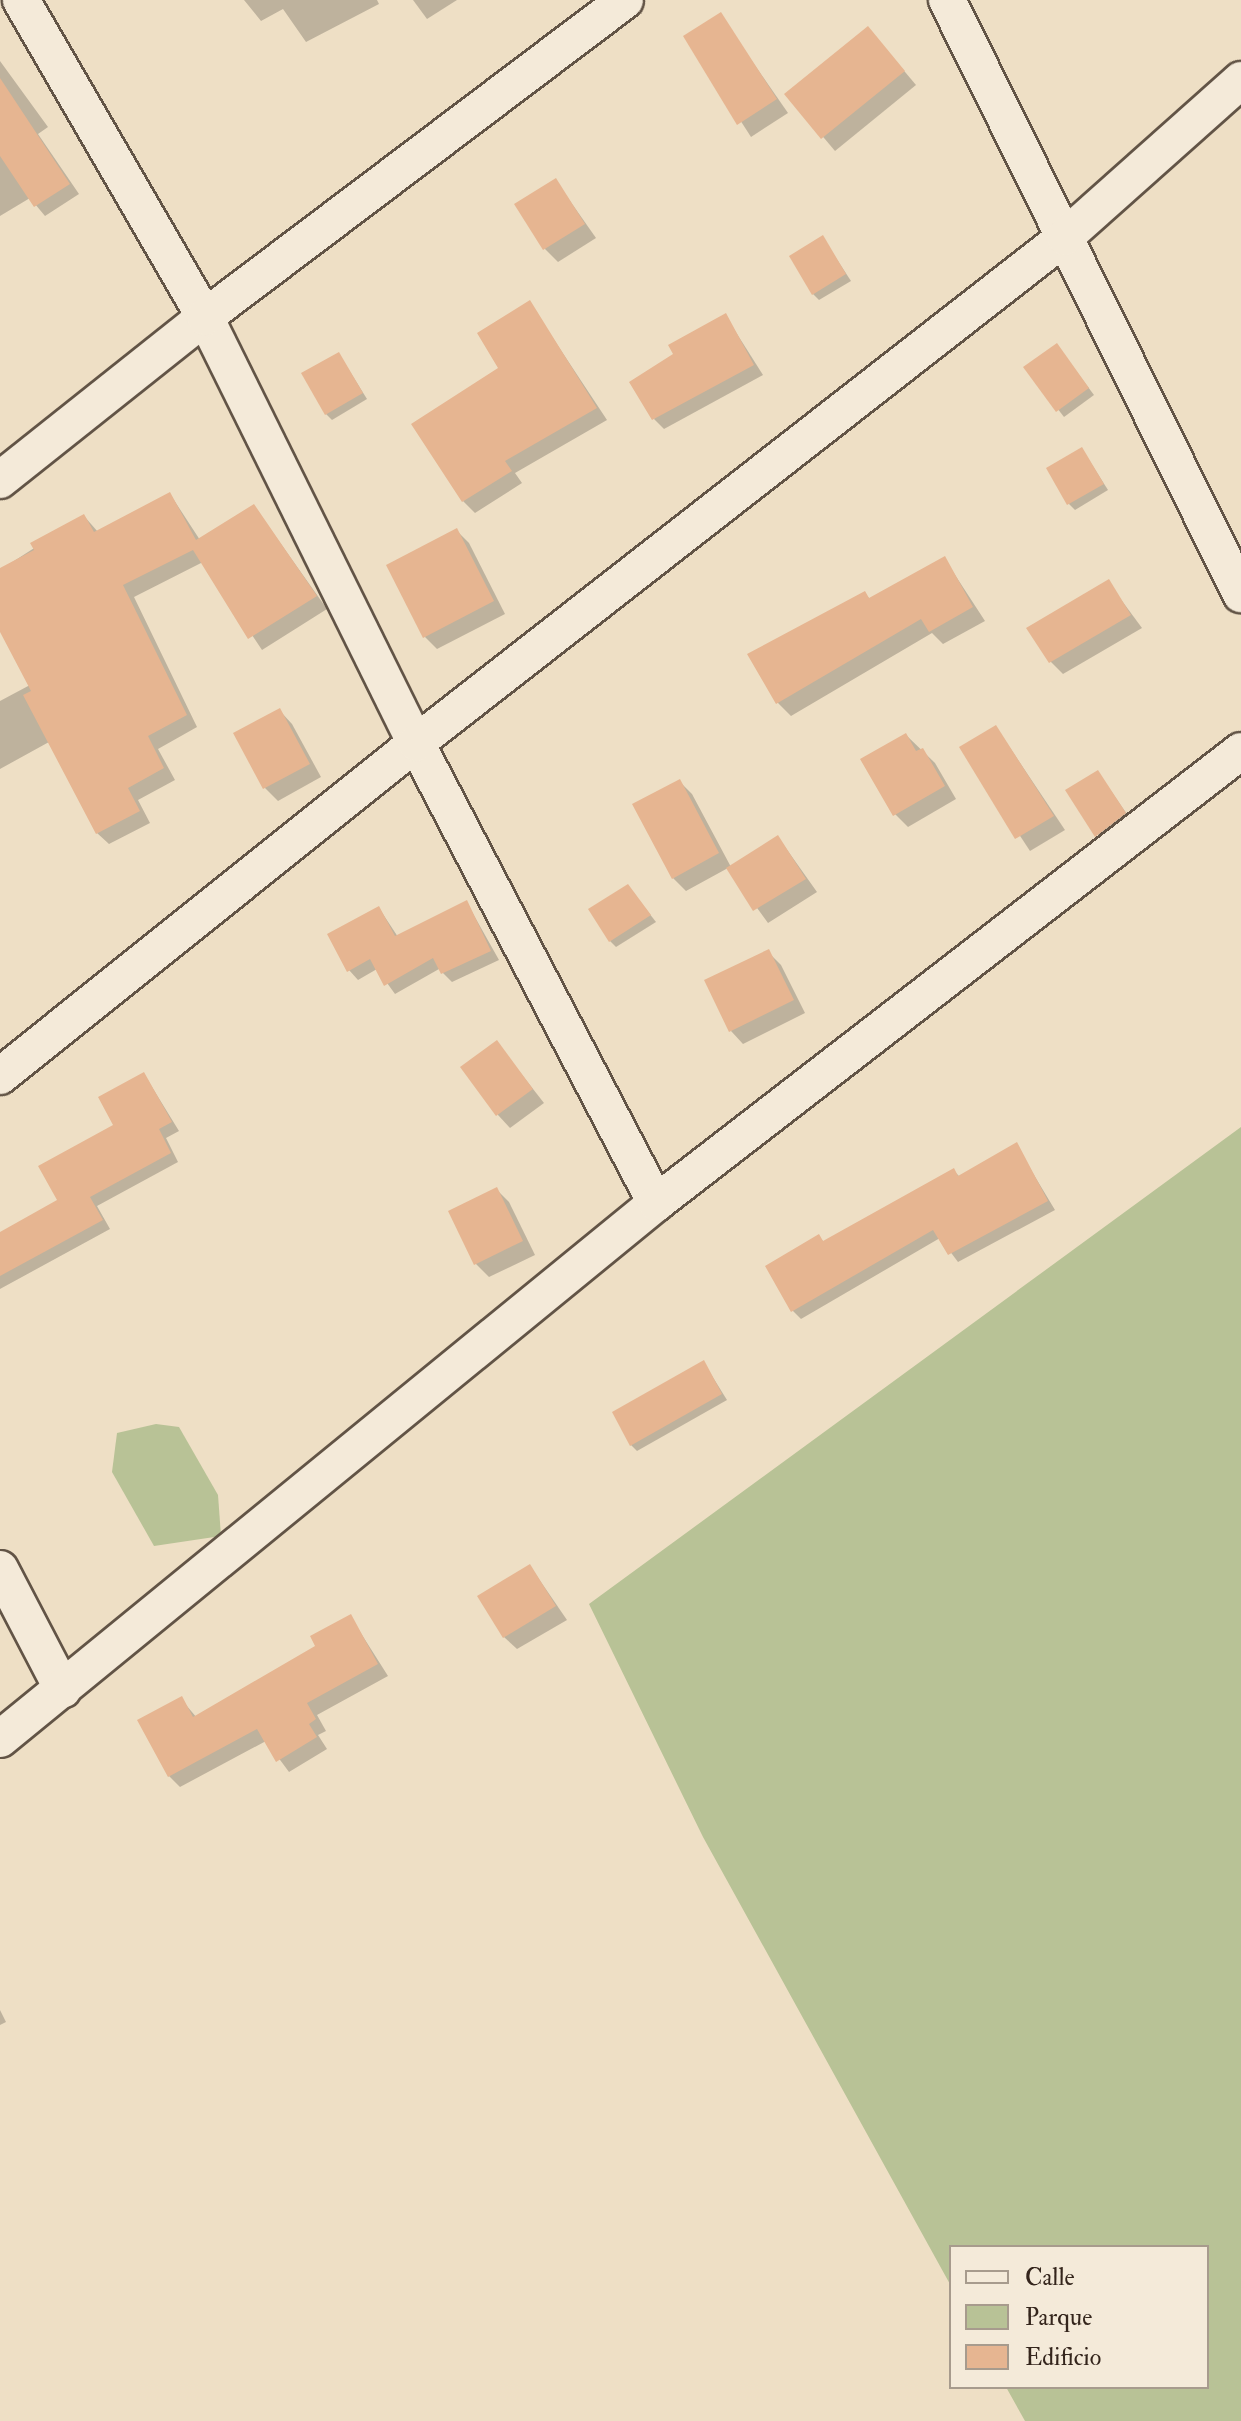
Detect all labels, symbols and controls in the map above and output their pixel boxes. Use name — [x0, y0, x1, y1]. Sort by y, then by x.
legend — [949, 2245, 1209, 2389]
text: Calle — [1025, 2262, 1075, 2293]
text: Parque — [1025, 2302, 1092, 2333]
text: Edificio — [1025, 2342, 1101, 2373]

